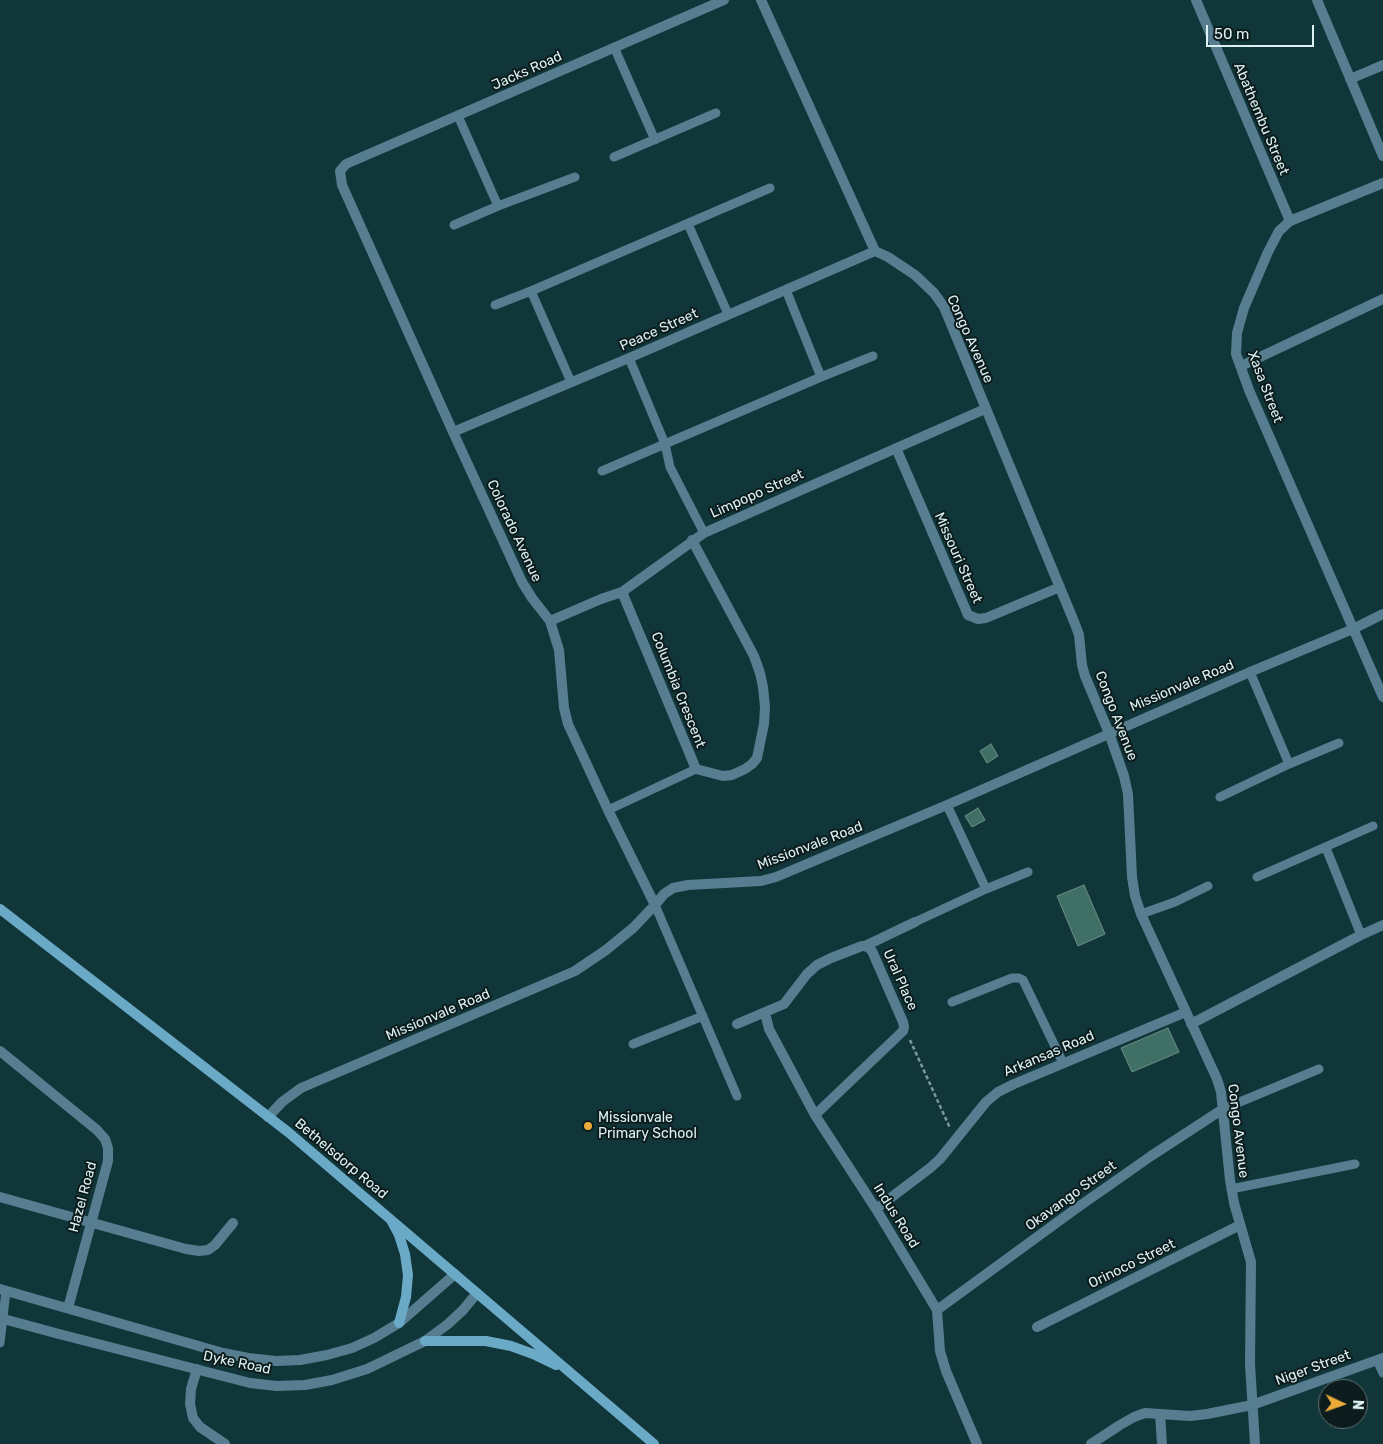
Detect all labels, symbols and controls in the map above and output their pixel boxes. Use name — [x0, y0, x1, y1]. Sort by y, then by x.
scale bar — [1208, 15, 1316, 47]
text: 50 m — [1214, 25, 1249, 43]
street label: Jacks Road — [489, 48, 565, 94]
street label: Abathembu Street — [1230, 60, 1292, 178]
street label: Congo Avenue — [943, 292, 997, 386]
street label: Peace Street — [617, 305, 701, 355]
street label: Xasa Street — [1244, 349, 1286, 425]
street label: Limpopo Street — [708, 466, 806, 522]
street label: Colorado Avenue — [483, 477, 545, 585]
street label: Missouri Street — [930, 510, 986, 606]
street label: Columbia Crescent — [647, 630, 709, 750]
street label: Missionvale Road — [1127, 656, 1237, 716]
street label: Congo Avenue — [1091, 669, 1141, 763]
street label: Missionvale Road — [755, 818, 865, 874]
street label: Ural Place — [879, 947, 921, 1013]
street label: Missionvale Road — [383, 985, 493, 1045]
street label: Arkansas Road — [1001, 1027, 1097, 1081]
street label: Congo Avenue — [1224, 1083, 1252, 1179]
place label: Missionvale Primary School — [598, 1110, 697, 1142]
street label: Bethelsdorp Road — [291, 1115, 391, 1203]
marker: Missionvale Primary School — [582, 1120, 594, 1132]
street label: Okavango Street — [1022, 1157, 1120, 1235]
street label: Hazel Road — [65, 1160, 101, 1234]
street label: Indus Road — [870, 1181, 922, 1251]
street label: Orinoco Street — [1086, 1236, 1178, 1292]
street label: Niger Street — [1273, 1347, 1353, 1389]
street label: Dyke Road — [202, 1348, 272, 1378]
north arrow — [1318, 1379, 1368, 1429]
text: N — [1349, 1399, 1366, 1410]

